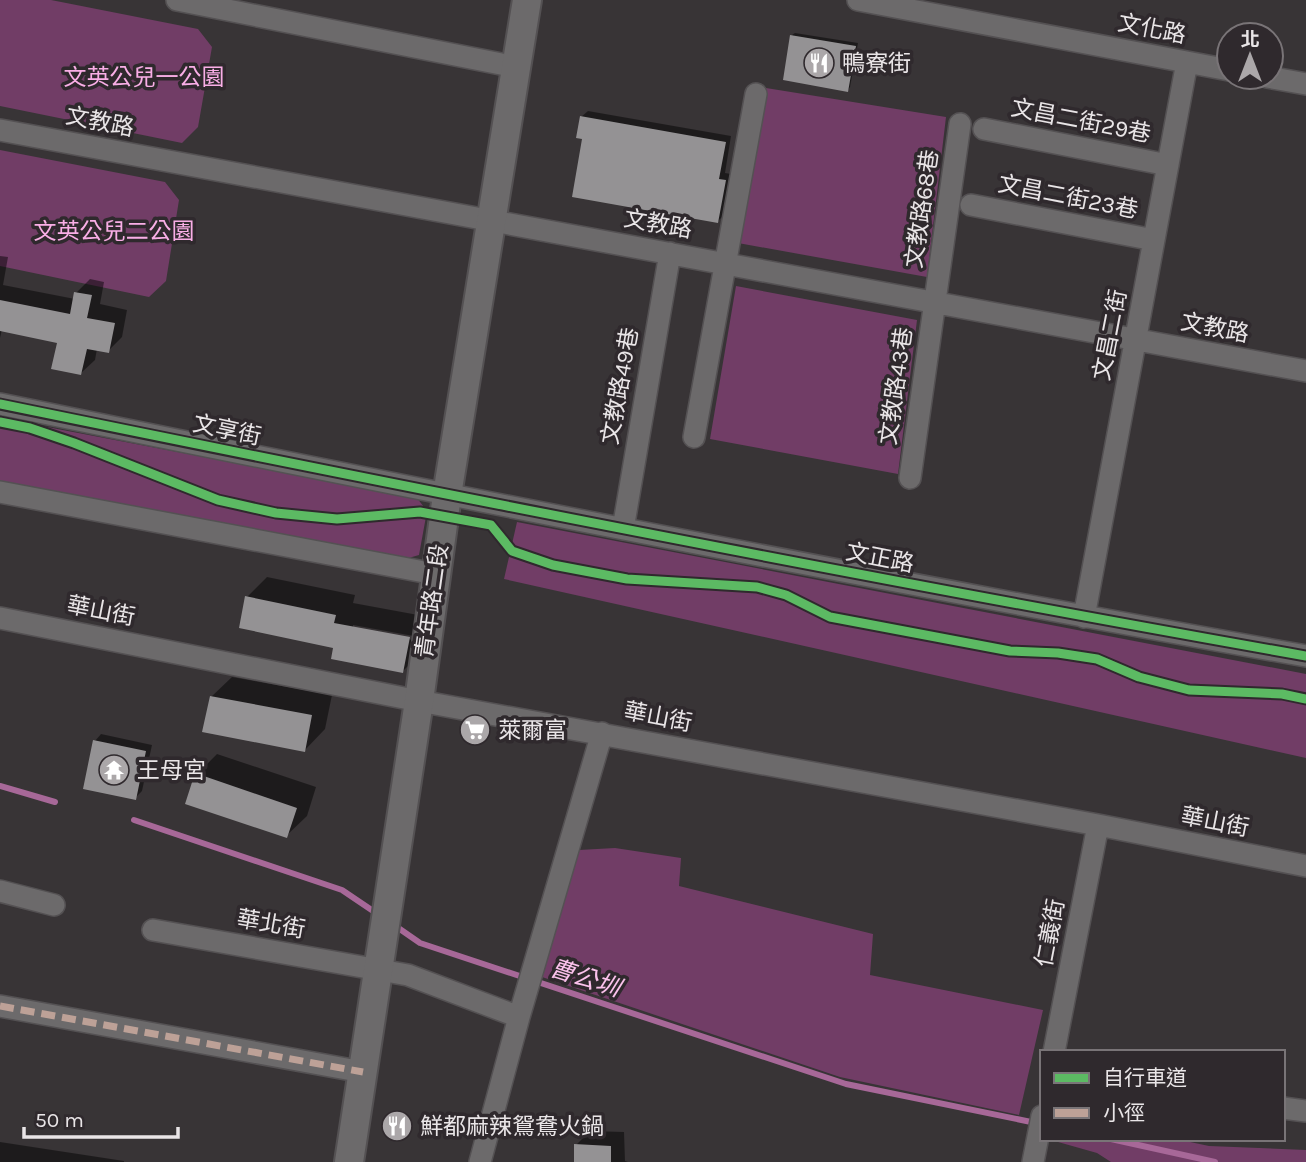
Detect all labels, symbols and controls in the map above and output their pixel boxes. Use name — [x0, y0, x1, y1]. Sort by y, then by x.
street label: 文化路 — [1116, 9, 1188, 49]
north arrow — [1215, 21, 1285, 91]
text: 北 — [1240, 29, 1260, 51]
restaurant icon: 鴨寮街 — [802, 46, 836, 80]
place label: 鴨寮街 — [842, 50, 911, 77]
park label: 文英公兒一公園 — [64, 64, 225, 91]
street label: 文昌二街29巷 — [1009, 94, 1153, 148]
street label: 文教路 — [64, 102, 136, 142]
street label: 文教路68巷 — [900, 148, 944, 270]
street label: 文昌二街23巷 — [996, 170, 1140, 224]
street label: 文教路 — [622, 205, 694, 243]
park label: 文英公兒二公園 — [34, 218, 195, 245]
street label: 文昌二街 — [1088, 287, 1132, 383]
street label: 文教路 — [1179, 308, 1251, 348]
street label: 文教路49巷 — [596, 325, 644, 447]
street label: 文教路43巷 — [874, 325, 918, 447]
street label: 文享街 — [190, 410, 264, 450]
street label: 文正路 — [844, 538, 916, 578]
street label: 青年路二段 — [411, 542, 453, 660]
street label: 華山街 — [65, 591, 137, 631]
street label: 華山街 — [622, 697, 694, 737]
supermarket icon: 萊爾富 — [458, 713, 492, 747]
place label: 萊爾富 — [498, 717, 567, 744]
temple icon: 王母宮 — [97, 753, 131, 787]
place label: 王母宮 — [137, 757, 206, 784]
street label: 華山街 — [1179, 802, 1251, 842]
street label: 仁義街 — [1030, 897, 1070, 969]
street label: 華北街 — [235, 905, 307, 943]
water label: 曹公圳 — [546, 954, 626, 1003]
legend — [1040, 1050, 1285, 1141]
text: 自行車道 — [1103, 1066, 1187, 1090]
scale bar — [24, 1096, 178, 1140]
text: 小徑 — [1103, 1101, 1145, 1125]
text: 50 m — [35, 1108, 84, 1132]
restaurant icon: 鮮都麻辣鴛鴦火鍋 — [380, 1109, 414, 1143]
place label: 鮮都麻辣鴛鴦火鍋 — [420, 1113, 604, 1140]

